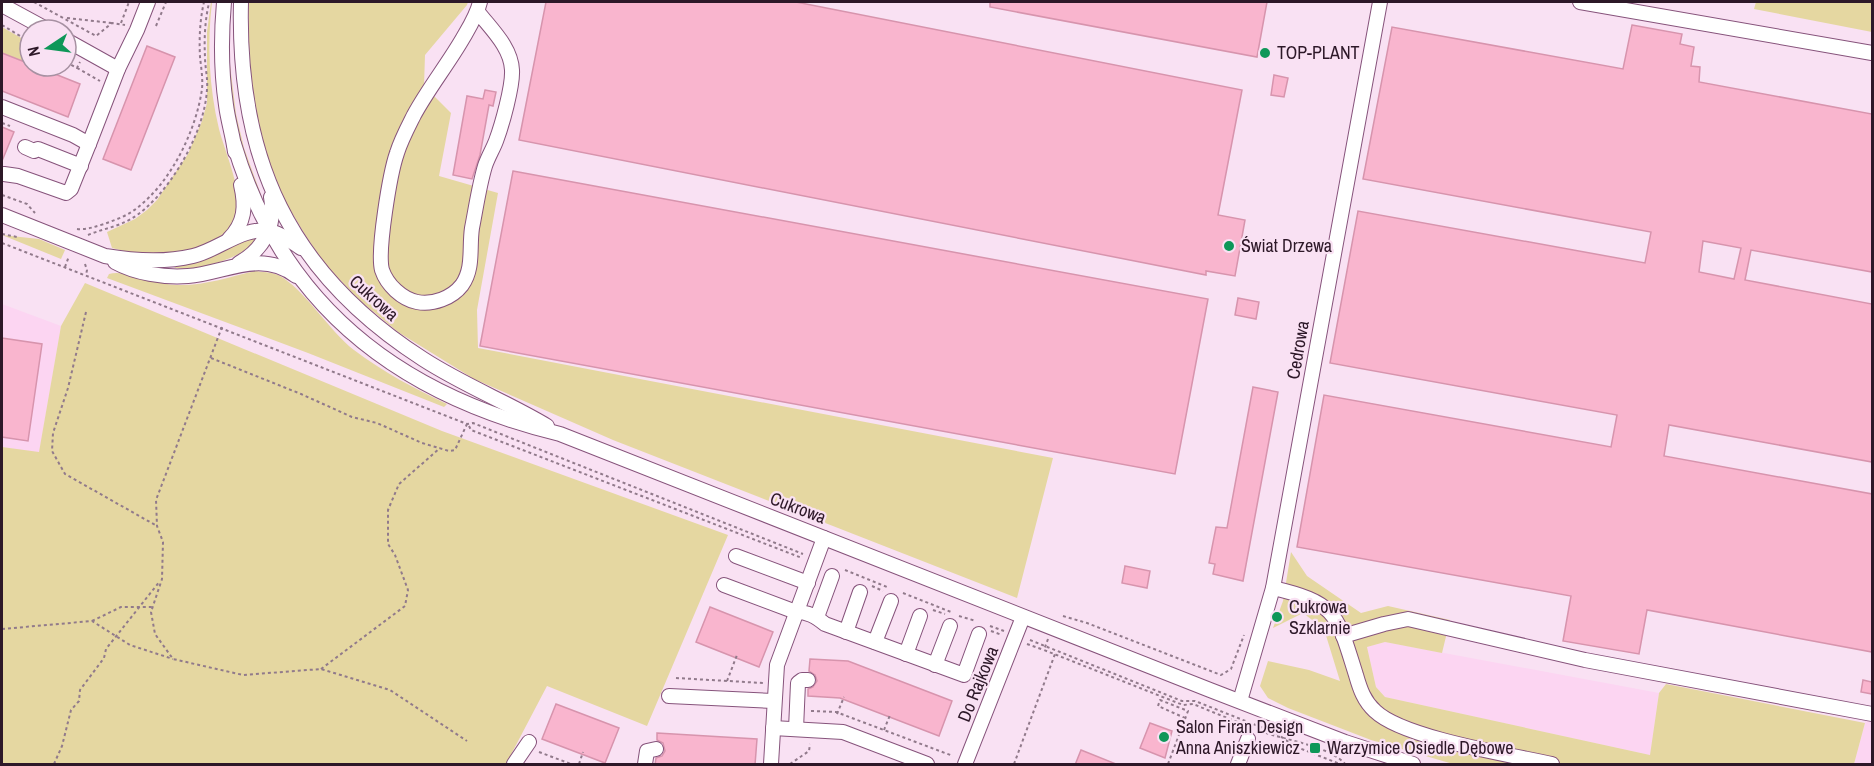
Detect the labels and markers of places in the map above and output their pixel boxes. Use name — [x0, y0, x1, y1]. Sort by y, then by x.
place label: TOP-PLANT — [1277, 40, 1360, 65]
marker: TOP-PLANT — [1258, 46, 1272, 60]
place label: Świat Drzewa — [1241, 233, 1332, 258]
marker: Świat Drzewa — [1222, 239, 1236, 253]
place label: Cukrowa Szklarnie — [1289, 594, 1351, 640]
marker: Cukrowa Szklarnie — [1270, 610, 1284, 624]
place label: Salon Firan Design Anna Aniszkiewicz — [1175, 714, 1303, 760]
marker: Salon Firan Design Anna Aniszkiewicz — [1157, 730, 1171, 744]
place label: Warzymice Osiedle Dębowe — [1327, 735, 1513, 760]
marker: Warzymice Osiedle Dębowe — [1308, 741, 1322, 755]

